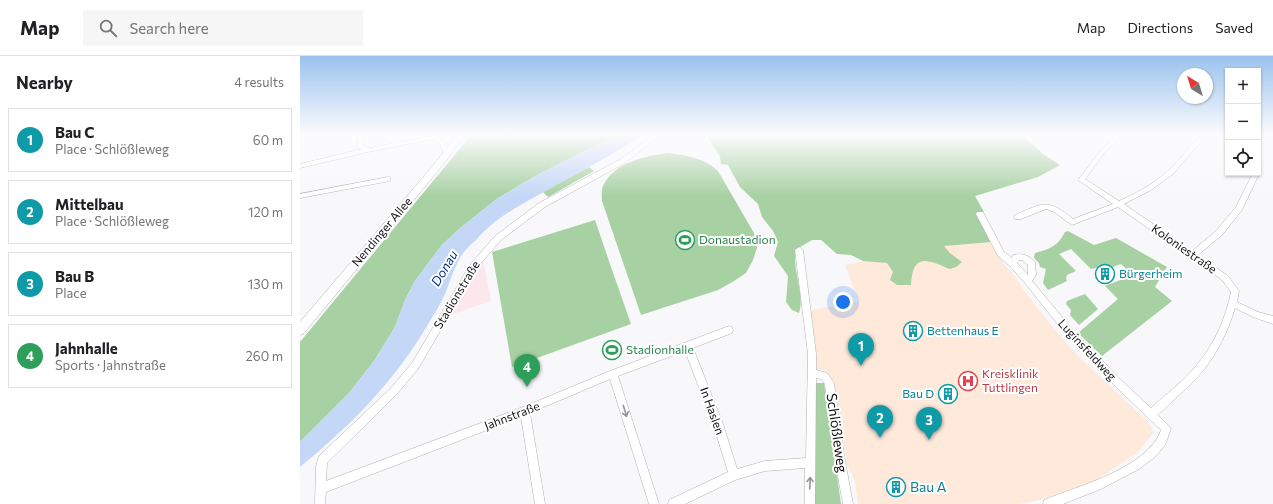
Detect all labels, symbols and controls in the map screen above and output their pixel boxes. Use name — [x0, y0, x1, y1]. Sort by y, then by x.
search box — [83, 10, 363, 46]
text: Map — [20, 16, 59, 39]
icon: search — [97, 17, 119, 39]
text: Search here — [129, 19, 209, 37]
text: Map — [1077, 19, 1106, 36]
text: Directions — [1128, 19, 1193, 36]
text: Saved — [1215, 19, 1253, 36]
north arrow — [1177, 68, 1213, 104]
map controls — [1225, 68, 1261, 176]
button: + — [1225, 68, 1261, 104]
text: Nearby — [16, 72, 73, 93]
text: 4 results — [234, 74, 284, 90]
button: − — [1225, 104, 1261, 140]
text: Bau C — [55, 123, 95, 141]
text: 1 — [27, 132, 33, 148]
text: 60 m — [253, 132, 283, 148]
button: locate — [1225, 140, 1261, 176]
text: Place · Schlößleweg — [55, 141, 169, 157]
street label: Nendinger Allee — [348, 194, 414, 269]
text: Mittelbau — [55, 195, 124, 213]
text: 2 — [26, 204, 34, 220]
text: 120 m — [248, 204, 283, 220]
text: Place · Schlößleweg — [55, 213, 169, 229]
street label: Koloniestraße — [1149, 221, 1220, 276]
sports icon: Donaustadion — [674, 229, 696, 251]
place label: Donaustadion — [699, 232, 776, 246]
water label: Donau — [427, 247, 461, 289]
street label: Stadionstraße — [430, 258, 482, 331]
building icon: Bürgerheim — [1094, 263, 1116, 285]
place label: Bürgerheim — [1119, 266, 1183, 280]
text: Bau B — [55, 267, 94, 285]
text: 3 — [26, 276, 34, 292]
text: 130 m — [248, 276, 283, 292]
text: Place — [55, 285, 87, 301]
your location — [833, 292, 853, 312]
street label: Luginsfeldweg — [1056, 316, 1120, 383]
building icon: Bettenhaus E — [902, 320, 924, 342]
place label: Bettenhaus E — [927, 323, 999, 337]
pin: 1 — [848, 333, 874, 366]
text: Jahnhalle — [55, 339, 118, 357]
sports icon: Stadionhalle — [601, 339, 623, 361]
place label: Stadionhalle — [626, 342, 694, 356]
text: 4 — [26, 348, 34, 364]
text: 260 m — [246, 348, 283, 364]
pin: 4 — [514, 354, 540, 387]
text: Sports · Jahnstraße — [55, 357, 166, 373]
place label: Kreisklinik Tuttlingen — [982, 366, 1039, 394]
hospital icon: Kreisklinik Tuttlingen — [957, 370, 979, 392]
building icon: Bau D — [937, 383, 959, 405]
street label: In Haslen — [698, 385, 728, 436]
place label: Bau D — [902, 386, 934, 400]
street label: Schlößleweg — [824, 392, 852, 474]
street label: Jahnstraße — [482, 398, 542, 433]
one-way arrow — [622, 405, 629, 418]
pin: 2 — [867, 405, 893, 438]
pin: 3 — [916, 407, 942, 440]
building icon: Bau A — [885, 476, 907, 498]
one-way arrow — [807, 477, 814, 490]
place label: Bau A — [910, 478, 947, 495]

